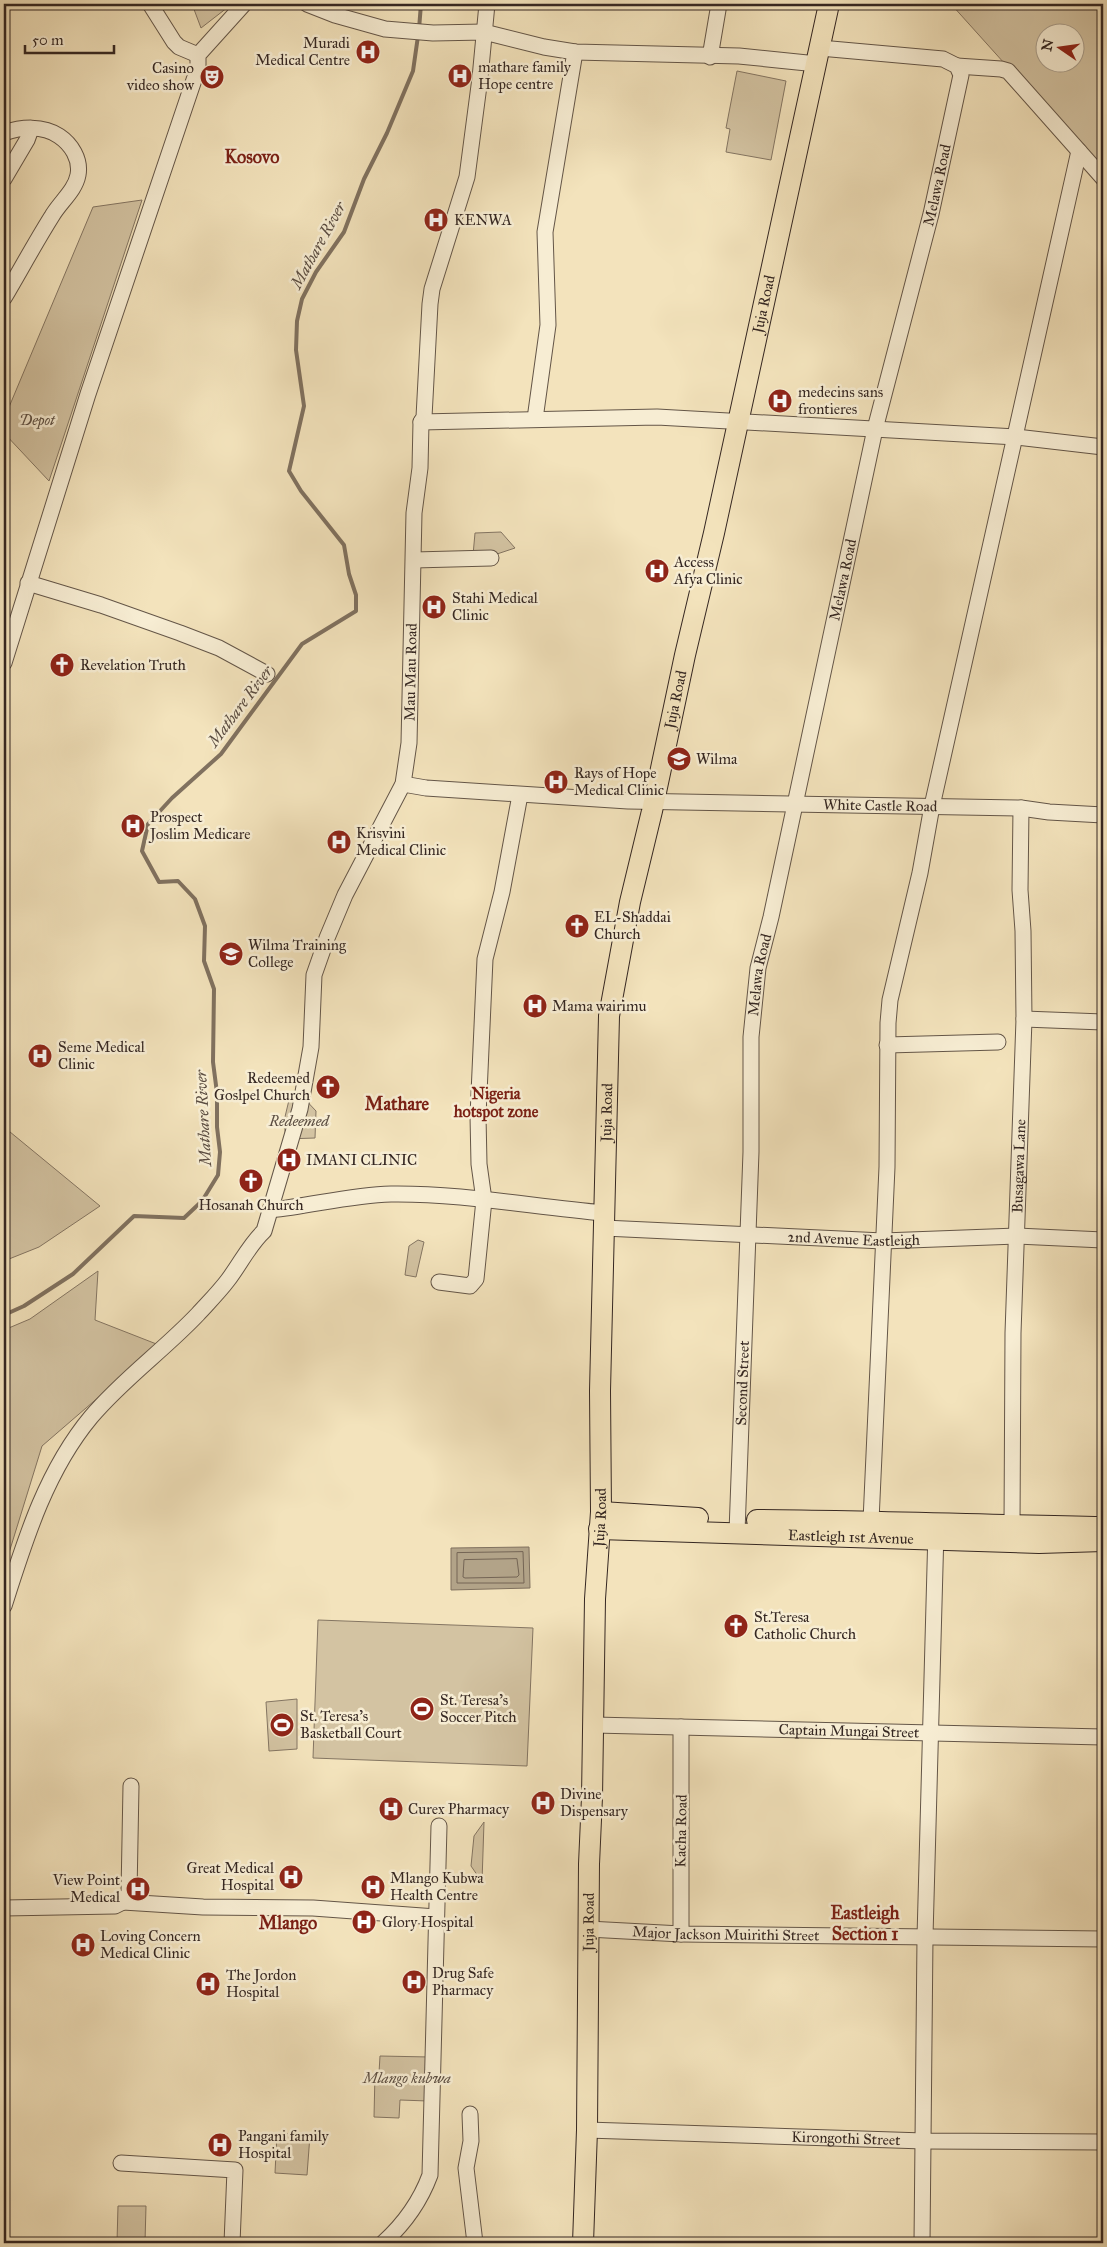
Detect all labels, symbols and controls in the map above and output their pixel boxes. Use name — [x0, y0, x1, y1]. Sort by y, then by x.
scale bar — [25, 22, 114, 54]
north arrow — [1034, 22, 1084, 72]
text: 50 m — [32, 31, 64, 49]
place label: Muradi Medical Centre — [255, 34, 350, 69]
text: N — [1038, 37, 1057, 53]
hospital icon: Muradi Medical Centre — [355, 39, 381, 65]
place label: mathare family Hope centre — [478, 58, 572, 93]
place label: Casino video show — [126, 59, 194, 94]
hospital icon: mathare family Hope centre — [447, 63, 473, 89]
theatre icon: Casino video show — [199, 64, 225, 90]
street label: Melawa Road — [919, 142, 955, 228]
district label: Kosovo — [224, 146, 280, 168]
water label: Mathare River — [285, 197, 350, 293]
hospital icon: KENWA — [423, 207, 449, 233]
place label: KENWA — [454, 211, 512, 229]
street label: Juja Road — [748, 273, 779, 337]
place label: medecins sans frontieres — [798, 383, 883, 418]
hospital icon: medecins sans frontieres — [767, 388, 793, 414]
park label: Depot — [19, 411, 56, 430]
street label: Melawa Road — [825, 537, 860, 622]
place label: Access Afya Clinic — [673, 553, 743, 588]
hospital icon: Access Afya Clinic — [644, 558, 670, 584]
place label: Stahi Medical Clinic — [452, 589, 539, 624]
hospital icon: Stahi Medical Clinic — [421, 594, 447, 620]
street label: Mau Mau Road — [400, 622, 421, 721]
church icon: Revelation Truth — [49, 652, 75, 678]
place label: Revelation Truth — [80, 656, 187, 674]
water label: Mathare River — [202, 661, 277, 752]
street label: Juja Road — [660, 668, 691, 732]
school or university icon: Wilma — [666, 746, 692, 772]
place label: Wilma — [696, 750, 738, 768]
place label: Rays of Hope Medical Clinic — [574, 764, 664, 799]
hospital icon: Rays of Hope Medical Clinic — [543, 769, 569, 795]
street label: White Castle Road — [823, 795, 938, 816]
place label: Prospect Joslim Medicare — [148, 808, 251, 844]
hospital icon: Prospect Joslim Medicare — [120, 813, 146, 839]
place label: Krisvini Medical Clinic — [356, 824, 446, 859]
hospital icon: Krisvini Medical Clinic — [326, 829, 352, 855]
place label: EL-Shaddai Church — [594, 908, 671, 943]
church icon: EL-Shaddai Church — [564, 913, 590, 939]
street label: Melawa Road — [744, 931, 775, 1017]
place label: Wilma Training College — [248, 936, 347, 971]
school or university icon: Wilma Training College — [218, 941, 244, 967]
hospital icon: Mama wairimu — [522, 993, 548, 1019]
place label: Mama wairimu — [552, 997, 646, 1015]
place label: Seme Medical Clinic — [58, 1038, 146, 1073]
hospital icon: Seme Medical Clinic — [27, 1043, 53, 1069]
water label: Mathare River — [191, 1068, 215, 1168]
place label: Redeemed Goslpel Church — [214, 1069, 311, 1104]
church icon: Redeemed Goslpel Church — [315, 1074, 341, 1100]
street label: Juja Road — [597, 1082, 616, 1144]
district label: Nigeria hotspot zone — [453, 1084, 539, 1122]
district label: Mathare — [365, 1093, 430, 1115]
park label: Redeemed — [268, 1112, 330, 1130]
street label: Busagawa Lane — [1008, 1119, 1029, 1213]
hospital icon: IMANI CLINIC — [276, 1147, 302, 1173]
place label: IMANI CLINIC — [306, 1151, 417, 1169]
church icon: Hosanah Church — [238, 1168, 264, 1194]
place label: Hosanah Church — [199, 1196, 304, 1214]
street label: 2nd Avenue Eastleigh — [787, 1228, 921, 1250]
street label: Second Street — [732, 1340, 753, 1426]
street label: Juja Road — [589, 1487, 610, 1549]
street label: Eastleigh 1st Avenue — [788, 1526, 914, 1548]
place label: St.Teresa Catholic Church — [754, 1608, 857, 1643]
church icon: St.Teresa Catholic Church — [723, 1613, 749, 1639]
place label: St. Teresa's Soccer Pitch — [440, 1691, 517, 1726]
sports icon: St. Teresa's Soccer Pitch — [409, 1696, 435, 1722]
place label: St. Teresa's Basketball Court — [300, 1707, 403, 1742]
sports icon: St. Teresa's Basketball Court — [269, 1712, 295, 1738]
street label: Captain Mungai Street — [778, 1720, 920, 1742]
place label: Divine Dispensary — [560, 1785, 629, 1820]
hospital icon: Divine Dispensary — [530, 1790, 556, 1816]
street label: Kacha Road — [671, 1794, 691, 1868]
hospital icon: Curex Pharmacy — [378, 1796, 404, 1822]
place label: Curex Pharmacy — [408, 1800, 510, 1818]
place label: Great Medical Hospital — [187, 1859, 275, 1894]
hospital icon: Great Medical Hospital — [278, 1864, 304, 1890]
place label: Mlango Kubwa Health Centre — [390, 1869, 484, 1904]
place label: View Point Medical — [52, 1871, 121, 1906]
hospital icon: Mlango Kubwa Health Centre — [360, 1874, 386, 1900]
hospital icon: View Point Medical — [125, 1876, 151, 1902]
street label: Juja Road — [579, 1892, 598, 1954]
district label: Eastleigh Section 1 — [830, 1902, 901, 1945]
hospital icon: Glory Hospital — [351, 1909, 377, 1935]
district label: Mlango — [259, 1912, 317, 1935]
place label: Glory Hospital — [382, 1913, 475, 1931]
street label: Major Jackson Muirithi Street — [632, 1922, 820, 1945]
place label: Loving Concern Medical Clinic — [100, 1927, 201, 1962]
hospital icon: Loving Concern Medical Clinic — [70, 1932, 96, 1958]
place label: Drug Safe Pharmacy — [432, 1964, 494, 1999]
place label: The Jordon Hospital — [226, 1966, 296, 2001]
hospital icon: Drug Safe Pharmacy — [401, 1969, 427, 1995]
hospital icon: The Jordon Hospital — [195, 1971, 221, 1997]
park label: Mlango kubwa — [361, 2069, 451, 2087]
place label: Pangani family Hospital — [238, 2127, 330, 2162]
street label: Kirongothi Street — [791, 2128, 901, 2149]
hospital icon: Pangani family Hospital — [207, 2132, 233, 2158]

